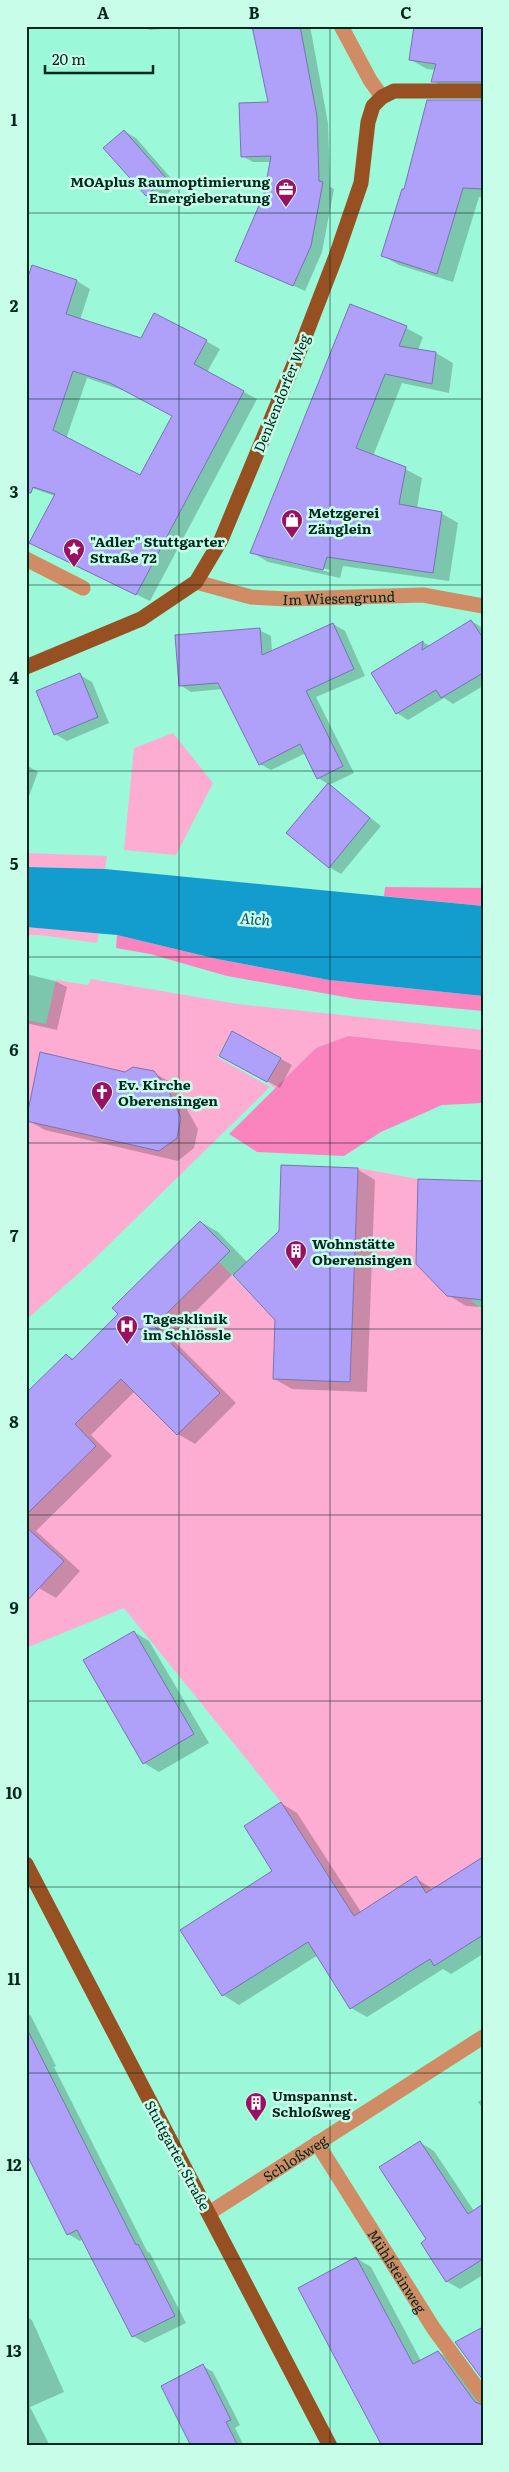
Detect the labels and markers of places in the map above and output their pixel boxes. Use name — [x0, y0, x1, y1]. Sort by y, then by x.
place label: MOAplus Raumoptimierung Energieberatung — [70, 171, 271, 207]
office icon: MOAplus Raumoptimierung Energieberatung — [274, 177, 298, 208]
place label: Metzgerei Zänglein — [308, 502, 379, 538]
shop icon: Metzgerei Zänglein — [280, 508, 304, 539]
place label: "Adler" Stuttgarter Straße 72 — [90, 531, 225, 567]
place icon: "Adler" Stuttgarter Straße 72 — [62, 537, 86, 568]
place label: Ev. Kirche Oberensingen — [118, 1074, 218, 1110]
church icon: Ev. Kirche Oberensingen — [90, 1080, 114, 1111]
place label: Wohnstätte Oberensingen — [312, 1233, 412, 1269]
building icon: Wohnstätte Oberensingen — [284, 1239, 308, 1270]
place label: Tagesklinik im Schlössle — [143, 1308, 231, 1344]
hospital icon: Tagesklinik im Schlössle — [115, 1314, 139, 1345]
place label: Umspannst. Schloßweg — [272, 2085, 358, 2121]
building icon: Umspannst. Schloßweg — [244, 2091, 268, 2122]

